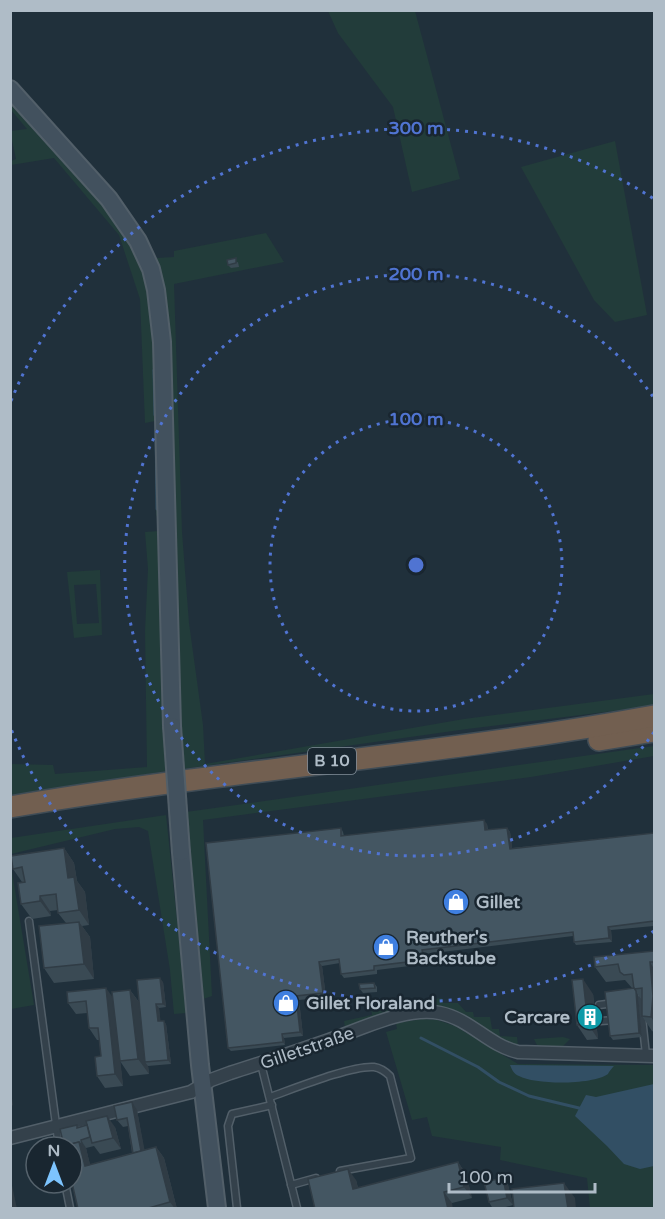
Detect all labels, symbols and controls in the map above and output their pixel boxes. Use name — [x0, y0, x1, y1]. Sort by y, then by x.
text: 300 m — [388, 117, 444, 139]
text: 200 m — [388, 263, 444, 285]
text: 100 m — [388, 408, 444, 430]
centre of rings — [406, 555, 426, 575]
road number: B 10 — [308, 748, 356, 774]
shop icon: Gillet — [441, 887, 471, 917]
place label: Gillet — [476, 891, 520, 913]
place label: Reuther's Backstube — [406, 926, 496, 969]
shop icon: Reuther's Backstube — [371, 932, 401, 962]
shop icon: Gillet Floraland — [271, 988, 301, 1018]
place label: Gillet Floraland — [306, 992, 435, 1014]
building icon: Carcare — [575, 1002, 605, 1032]
place label: Carcare — [504, 1006, 570, 1028]
street label: Gilletstraße — [257, 1022, 357, 1074]
north arrow — [24, 1135, 84, 1195]
text: N — [48, 1141, 60, 1161]
scale bar — [449, 1156, 594, 1194]
text: 100 m — [458, 1166, 513, 1188]

